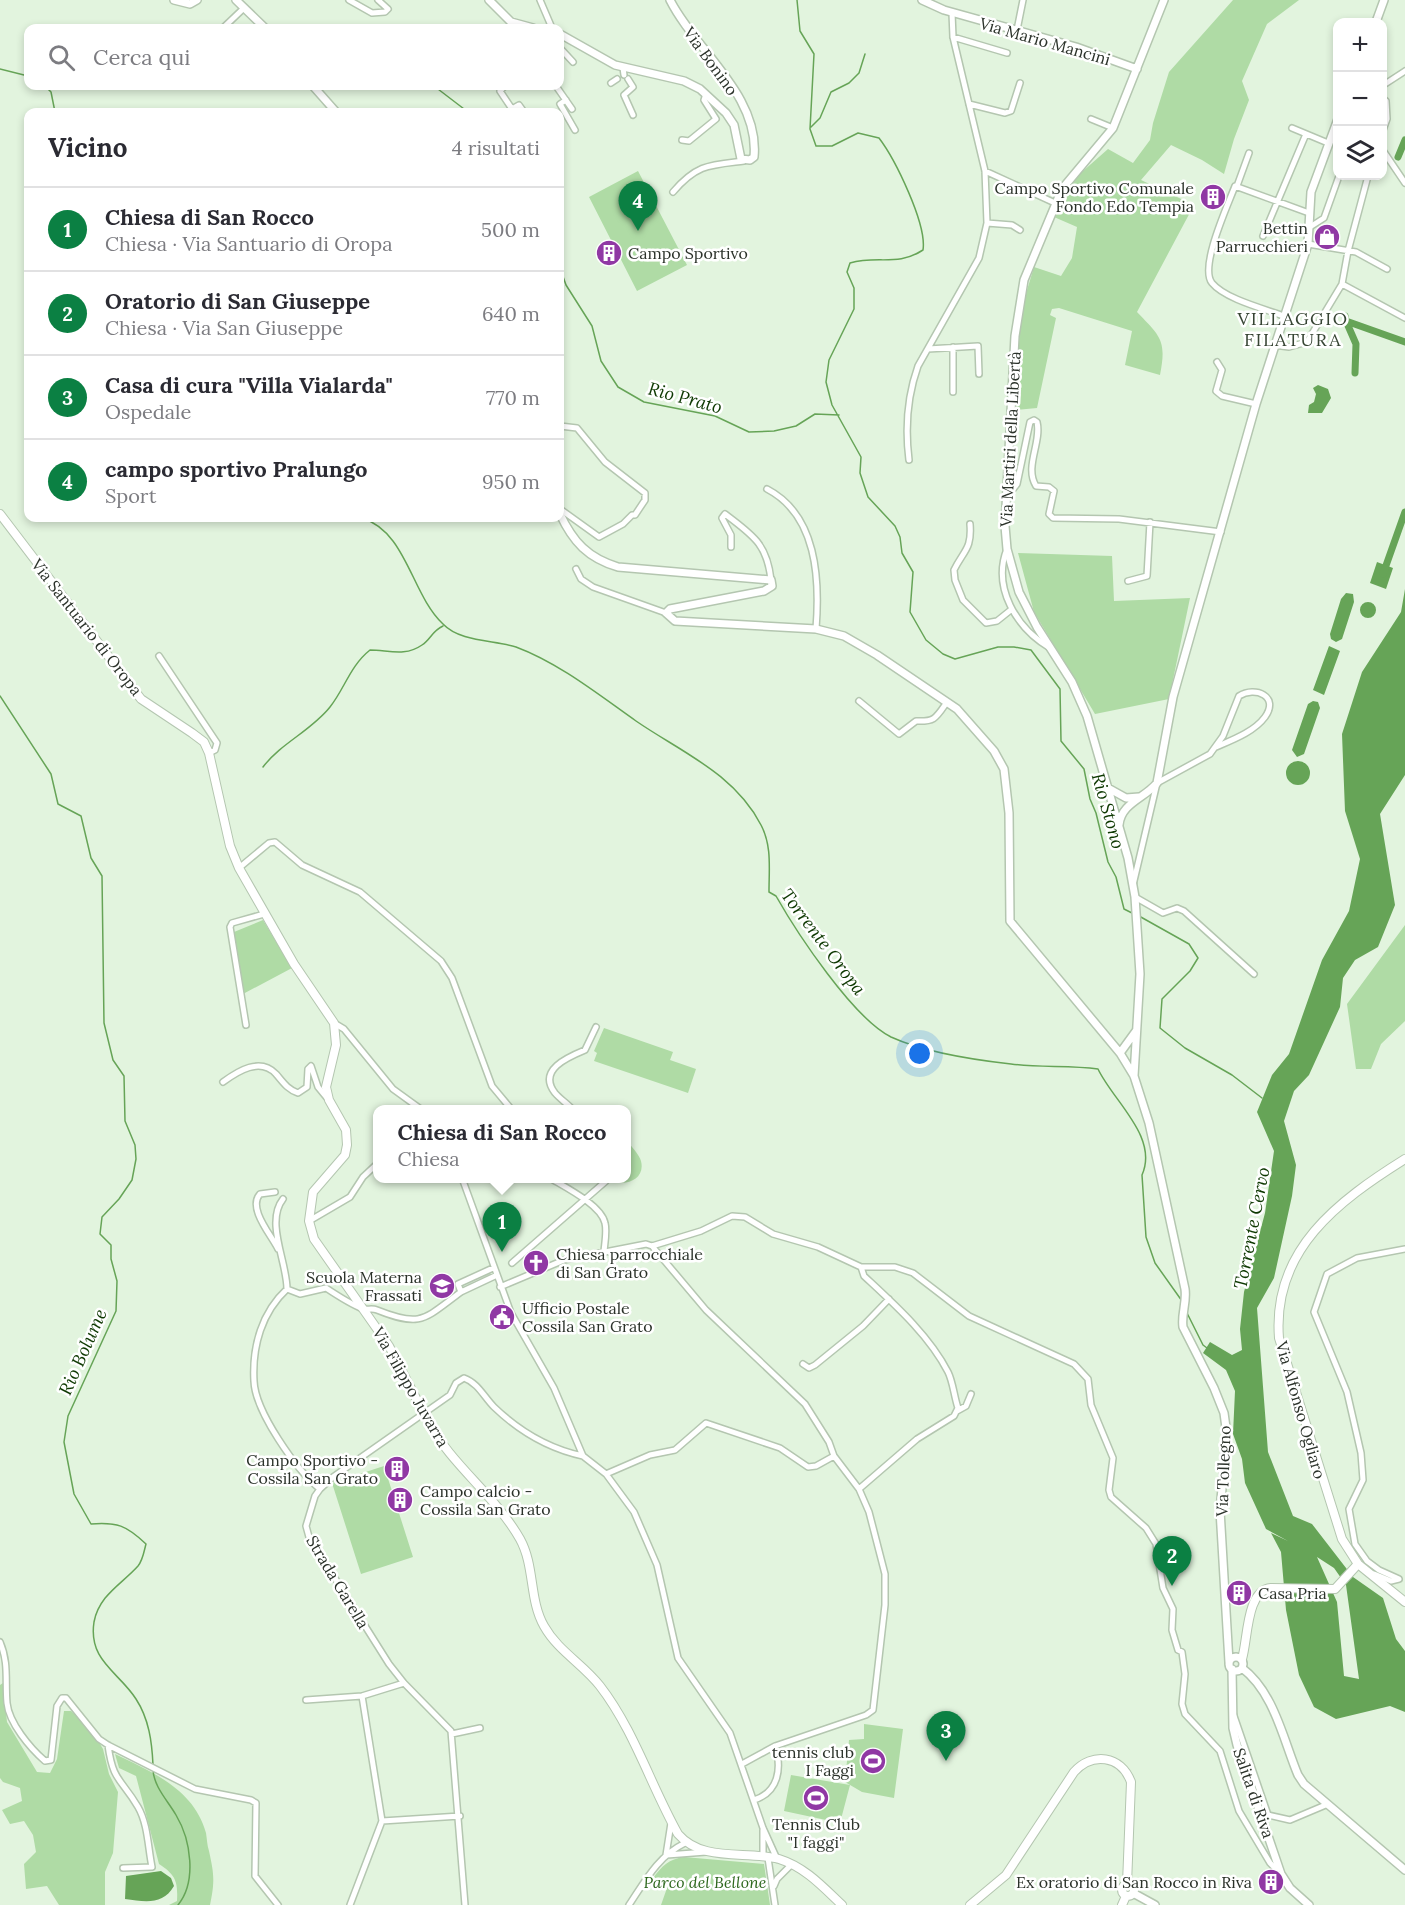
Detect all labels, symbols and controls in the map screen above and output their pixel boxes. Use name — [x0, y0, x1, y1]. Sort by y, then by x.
street label: Via Mario Mancini — [976, 13, 1113, 69]
map controls — [1333, 18, 1387, 180]
button: + — [1333, 18, 1387, 72]
street label: Via Bonino — [679, 22, 743, 99]
search box — [24, 24, 564, 90]
icon: search — [45, 41, 78, 74]
text: Cerca qui — [93, 43, 190, 71]
button: − — [1333, 72, 1387, 126]
button: layers — [1333, 126, 1387, 180]
text: Vicino — [48, 131, 128, 164]
text: 4 risultati — [452, 135, 540, 160]
place label: Campo Sportivo Comunale Fondo Edo Tempia — [995, 178, 1194, 216]
pin: 4 — [618, 182, 658, 231]
building icon: Campo Sportivo Comunale Fondo Edo Tempia — [1198, 182, 1228, 212]
text: Chiesa di San Rocco — [105, 203, 314, 231]
text: 1 — [63, 217, 72, 242]
text: 500 m — [481, 217, 540, 242]
place label: Bettin Parrucchieri — [1216, 218, 1308, 256]
shop icon: Bettin Parrucchieri — [1312, 222, 1342, 252]
text: Chiesa · Via Santuario di Oropa — [105, 231, 393, 256]
building icon: Campo Sportivo — [594, 238, 624, 268]
place label: Campo Sportivo — [628, 243, 748, 263]
text: Oratorio di San Giuseppe — [105, 287, 370, 315]
text: 2 — [62, 301, 73, 326]
text: 640 m — [482, 301, 540, 326]
district label: VILLAGGIO FILATURA — [1237, 307, 1348, 351]
text: Chiesa · Via San Giuseppe — [105, 315, 343, 340]
street label: Via Martiri della Libertà — [995, 351, 1025, 528]
text: Casa di cura "Villa Vialarda" — [105, 371, 393, 399]
water label: Rio Prato — [646, 377, 725, 418]
text: 3 — [62, 385, 73, 410]
text: 770 m — [486, 385, 540, 410]
text: Ospedale — [105, 399, 191, 424]
text: campo sportivo Pralungo — [105, 455, 367, 483]
text: 4 — [62, 469, 73, 494]
text: 950 m — [482, 469, 540, 494]
text: Sport — [105, 483, 156, 508]
street label: Via Santuario di Oropa — [27, 554, 147, 699]
water label: Rio Stono — [1087, 770, 1130, 851]
water label: Torrente Oropa — [776, 884, 871, 1000]
your location — [905, 1039, 934, 1068]
popup — [373, 1105, 631, 1183]
text: Chiesa di San Rocco — [398, 1118, 606, 1146]
text: Chiesa — [398, 1146, 460, 1171]
water label: Torrente Cervo — [1228, 1165, 1275, 1291]
pin: 1 — [482, 1202, 522, 1252]
place label: Chiesa parrocchiale di San Grato — [556, 1244, 703, 1282]
church icon: Chiesa parrocchiale di San Grato — [521, 1248, 551, 1278]
place label: Scuola Materna Frassati — [306, 1267, 422, 1305]
school or university icon: Scuola Materna Frassati — [427, 1271, 457, 1301]
place label: Ufficio Postale Cossila San Grato — [522, 1298, 653, 1336]
public building icon: Ufficio Postale Cossila San Grato — [487, 1302, 517, 1332]
water label: Rio Bolume — [53, 1305, 112, 1398]
street label: Via Filippo Juvarra — [368, 1322, 454, 1451]
street label: Via Alfonso Ogliaro — [1272, 1338, 1330, 1481]
street label: Via Tollegno — [1211, 1425, 1235, 1518]
place label: Campo Sportivo - Cossila San Grato — [246, 1450, 378, 1488]
building icon: Campo Sportivo - Cossila San Grato — [382, 1454, 412, 1484]
place label: Campo calcio - Cossila San Grato — [420, 1481, 551, 1519]
building icon: Campo calcio - Cossila San Grato — [385, 1485, 415, 1515]
street label: Strada Garella — [302, 1532, 374, 1632]
pin: 2 — [1152, 1536, 1192, 1586]
building icon: Casa Pria — [1224, 1578, 1254, 1608]
place label: Casa Pria — [1258, 1583, 1327, 1603]
pin: 3 — [926, 1712, 966, 1761]
place label: tennis club I Faggi — [772, 1742, 854, 1780]
street label: Salita di Riva — [1229, 1745, 1279, 1841]
sports icon: tennis club I Faggi — [858, 1746, 888, 1776]
sports icon: Tennis Club "I faggi" — [801, 1783, 831, 1813]
place label: Tennis Club "I faggi" — [772, 1814, 860, 1852]
building icon: Ex oratorio di San Rocco in Riva — [1256, 1867, 1286, 1897]
park label: Parco del Bellone — [644, 1872, 767, 1892]
place label: Ex oratorio di San Rocco in Riva — [1016, 1872, 1252, 1892]

